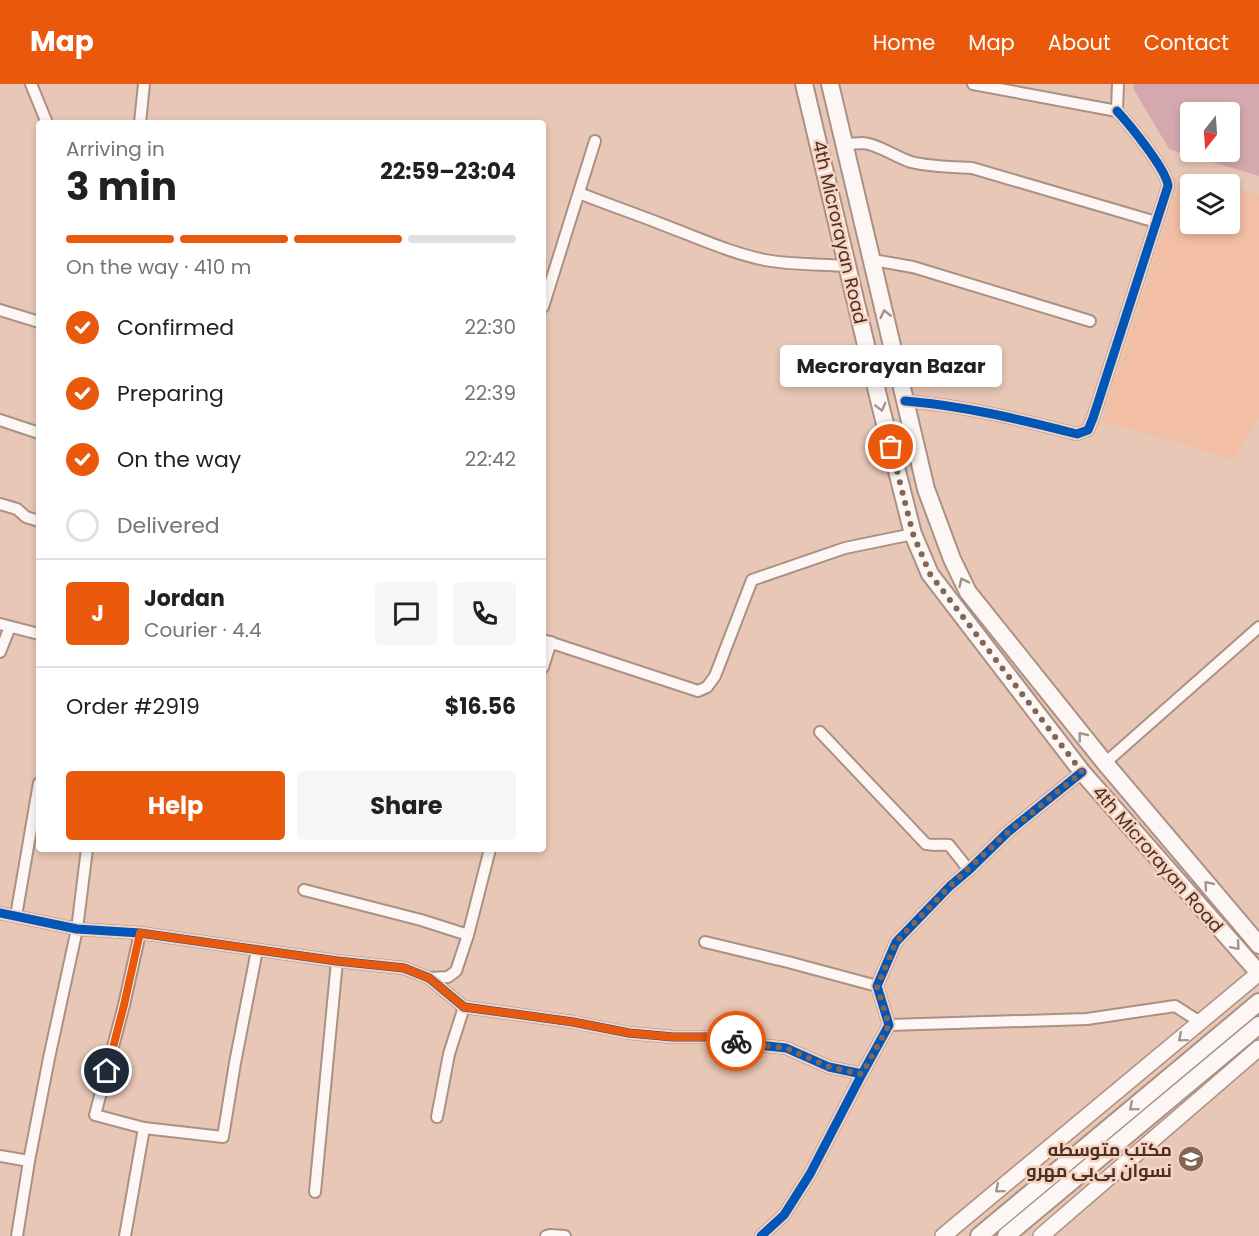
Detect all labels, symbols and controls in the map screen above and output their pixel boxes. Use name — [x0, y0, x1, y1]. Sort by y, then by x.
text: Map — [30, 22, 94, 61]
text: Home — [873, 28, 935, 57]
text: Map — [968, 28, 1015, 57]
text: About — [1048, 28, 1111, 57]
text: Contact — [1144, 28, 1229, 57]
north arrow — [1180, 102, 1240, 162]
map controls — [1180, 102, 1240, 234]
text: Arriving in — [66, 135, 165, 163]
street label: 4th Microrayan Road — [807, 138, 873, 326]
text: 22:59–23:04 — [380, 156, 516, 187]
text: 3 min — [66, 159, 177, 214]
button: layers — [1180, 174, 1240, 234]
text: On the way · 410 m — [66, 253, 251, 281]
one-way arrow — [879, 310, 892, 320]
icon: check — [66, 311, 99, 344]
text: Confirmed — [117, 312, 234, 343]
text: 22:30 — [464, 313, 516, 341]
callout: Mecrorayan Bazar — [780, 345, 1002, 387]
text: Mecrorayan Bazar — [797, 352, 985, 380]
icon: check — [66, 377, 99, 410]
text: Preparing — [117, 378, 224, 409]
text: 22:39 — [464, 379, 516, 407]
one-way arrow — [873, 401, 886, 411]
pin — [865, 421, 916, 472]
icon: bag — [874, 430, 907, 463]
icon: check — [66, 443, 99, 476]
text: On the way — [117, 444, 241, 475]
text: 22:42 — [465, 445, 516, 473]
text: Delivered — [117, 510, 220, 541]
one-way arrow — [958, 577, 970, 588]
button: chat — [375, 582, 438, 645]
button: phone — [453, 582, 516, 645]
text: Jordan — [144, 583, 225, 614]
text: J — [91, 598, 104, 629]
text: Courier · 4.4 — [144, 616, 262, 644]
text: Order #2919 — [66, 691, 200, 722]
text: $16.56 — [445, 691, 516, 722]
one-way arrow — [1078, 731, 1089, 742]
button: Help — [66, 771, 285, 840]
button: Share — [297, 771, 516, 840]
street label: 4th Microrayan Road — [1087, 780, 1229, 938]
one-way arrow — [1204, 881, 1215, 892]
one-way arrow — [1229, 939, 1240, 950]
courier — [706, 1011, 766, 1071]
icon: bike — [720, 1025, 753, 1058]
one-way arrow — [1178, 1030, 1189, 1041]
pin — [81, 1045, 132, 1096]
icon: home — [90, 1054, 123, 1087]
one-way arrow — [1129, 1099, 1140, 1110]
place label: مکتب متوسطه نسوان بی‌بی مهرو — [1026, 1137, 1172, 1183]
school or university icon: مکتب متوسطه نسوان بی‌بی مهرو — [1176, 1144, 1206, 1174]
one-way arrow — [995, 1182, 1006, 1193]

